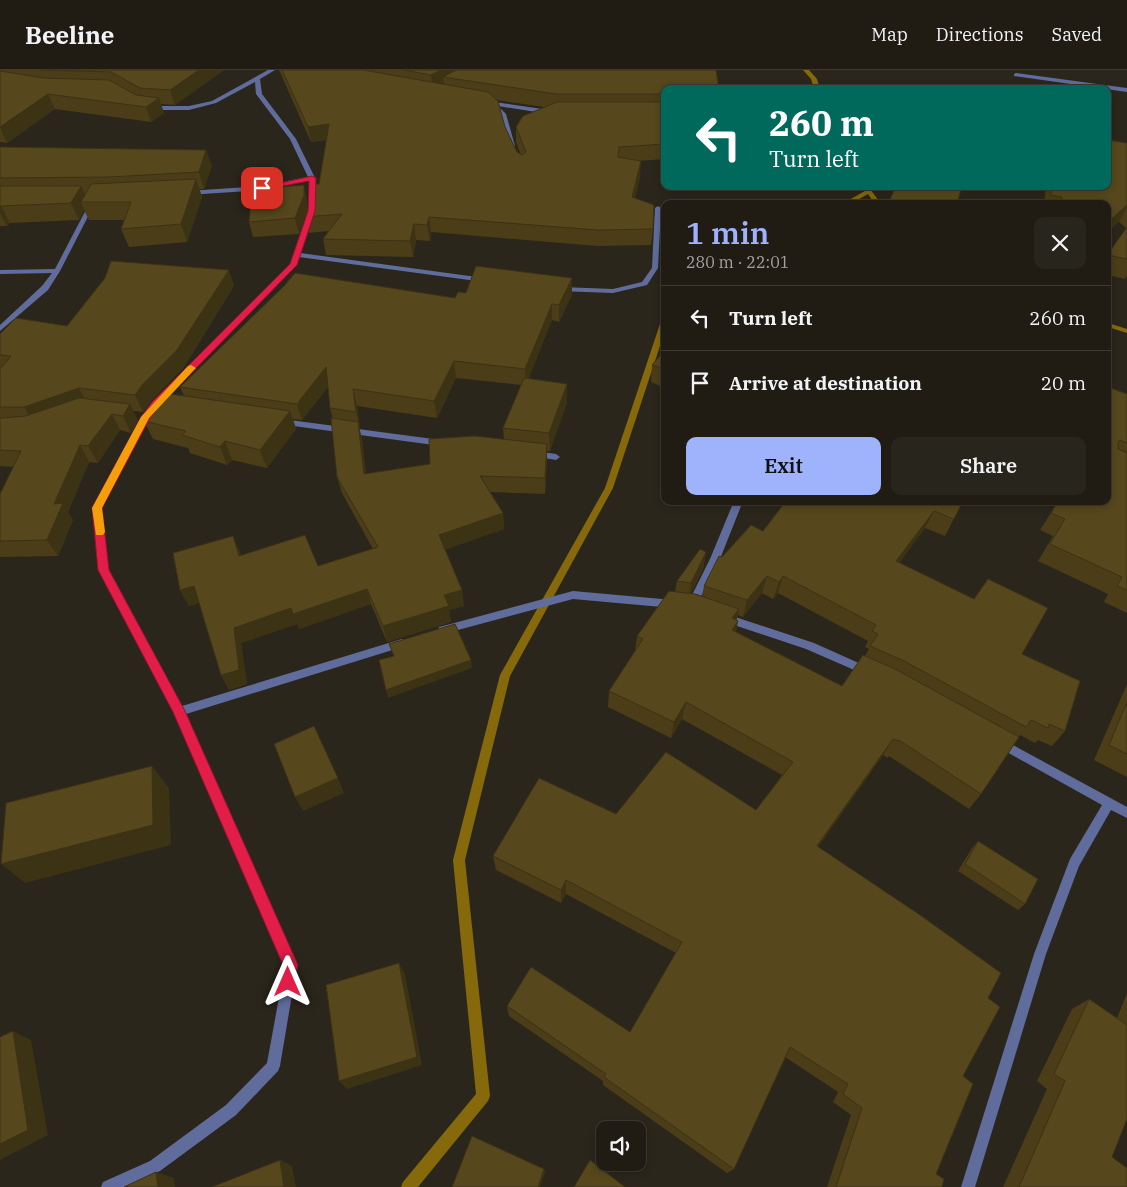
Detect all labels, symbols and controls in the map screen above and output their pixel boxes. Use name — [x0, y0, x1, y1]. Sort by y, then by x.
text: Beeline — [25, 19, 114, 51]
text: Map — [871, 23, 908, 46]
text: Directions — [936, 23, 1024, 46]
text: Saved — [1052, 23, 1102, 46]
text: 260 m — [769, 100, 874, 146]
icon: left — [686, 105, 751, 170]
text: Turn left — [769, 144, 859, 173]
pin — [241, 167, 283, 209]
icon: arrive — [248, 174, 276, 202]
text: 1 min — [686, 213, 769, 252]
button: close — [1034, 217, 1086, 269]
text: 280 m · 22:01 — [686, 252, 789, 272]
icon: left — [686, 304, 714, 332]
text: Turn left — [729, 306, 812, 330]
text: 260 m — [1029, 306, 1086, 330]
icon: arrive — [686, 369, 714, 397]
text: Arrive at destination — [729, 371, 922, 395]
text: 20 m — [1041, 371, 1086, 395]
button: Exit — [686, 437, 881, 495]
button: Share — [891, 437, 1086, 495]
position arrow — [261, 955, 313, 1007]
map controls — [596, 1121, 646, 1171]
button: sound — [596, 1121, 646, 1171]

